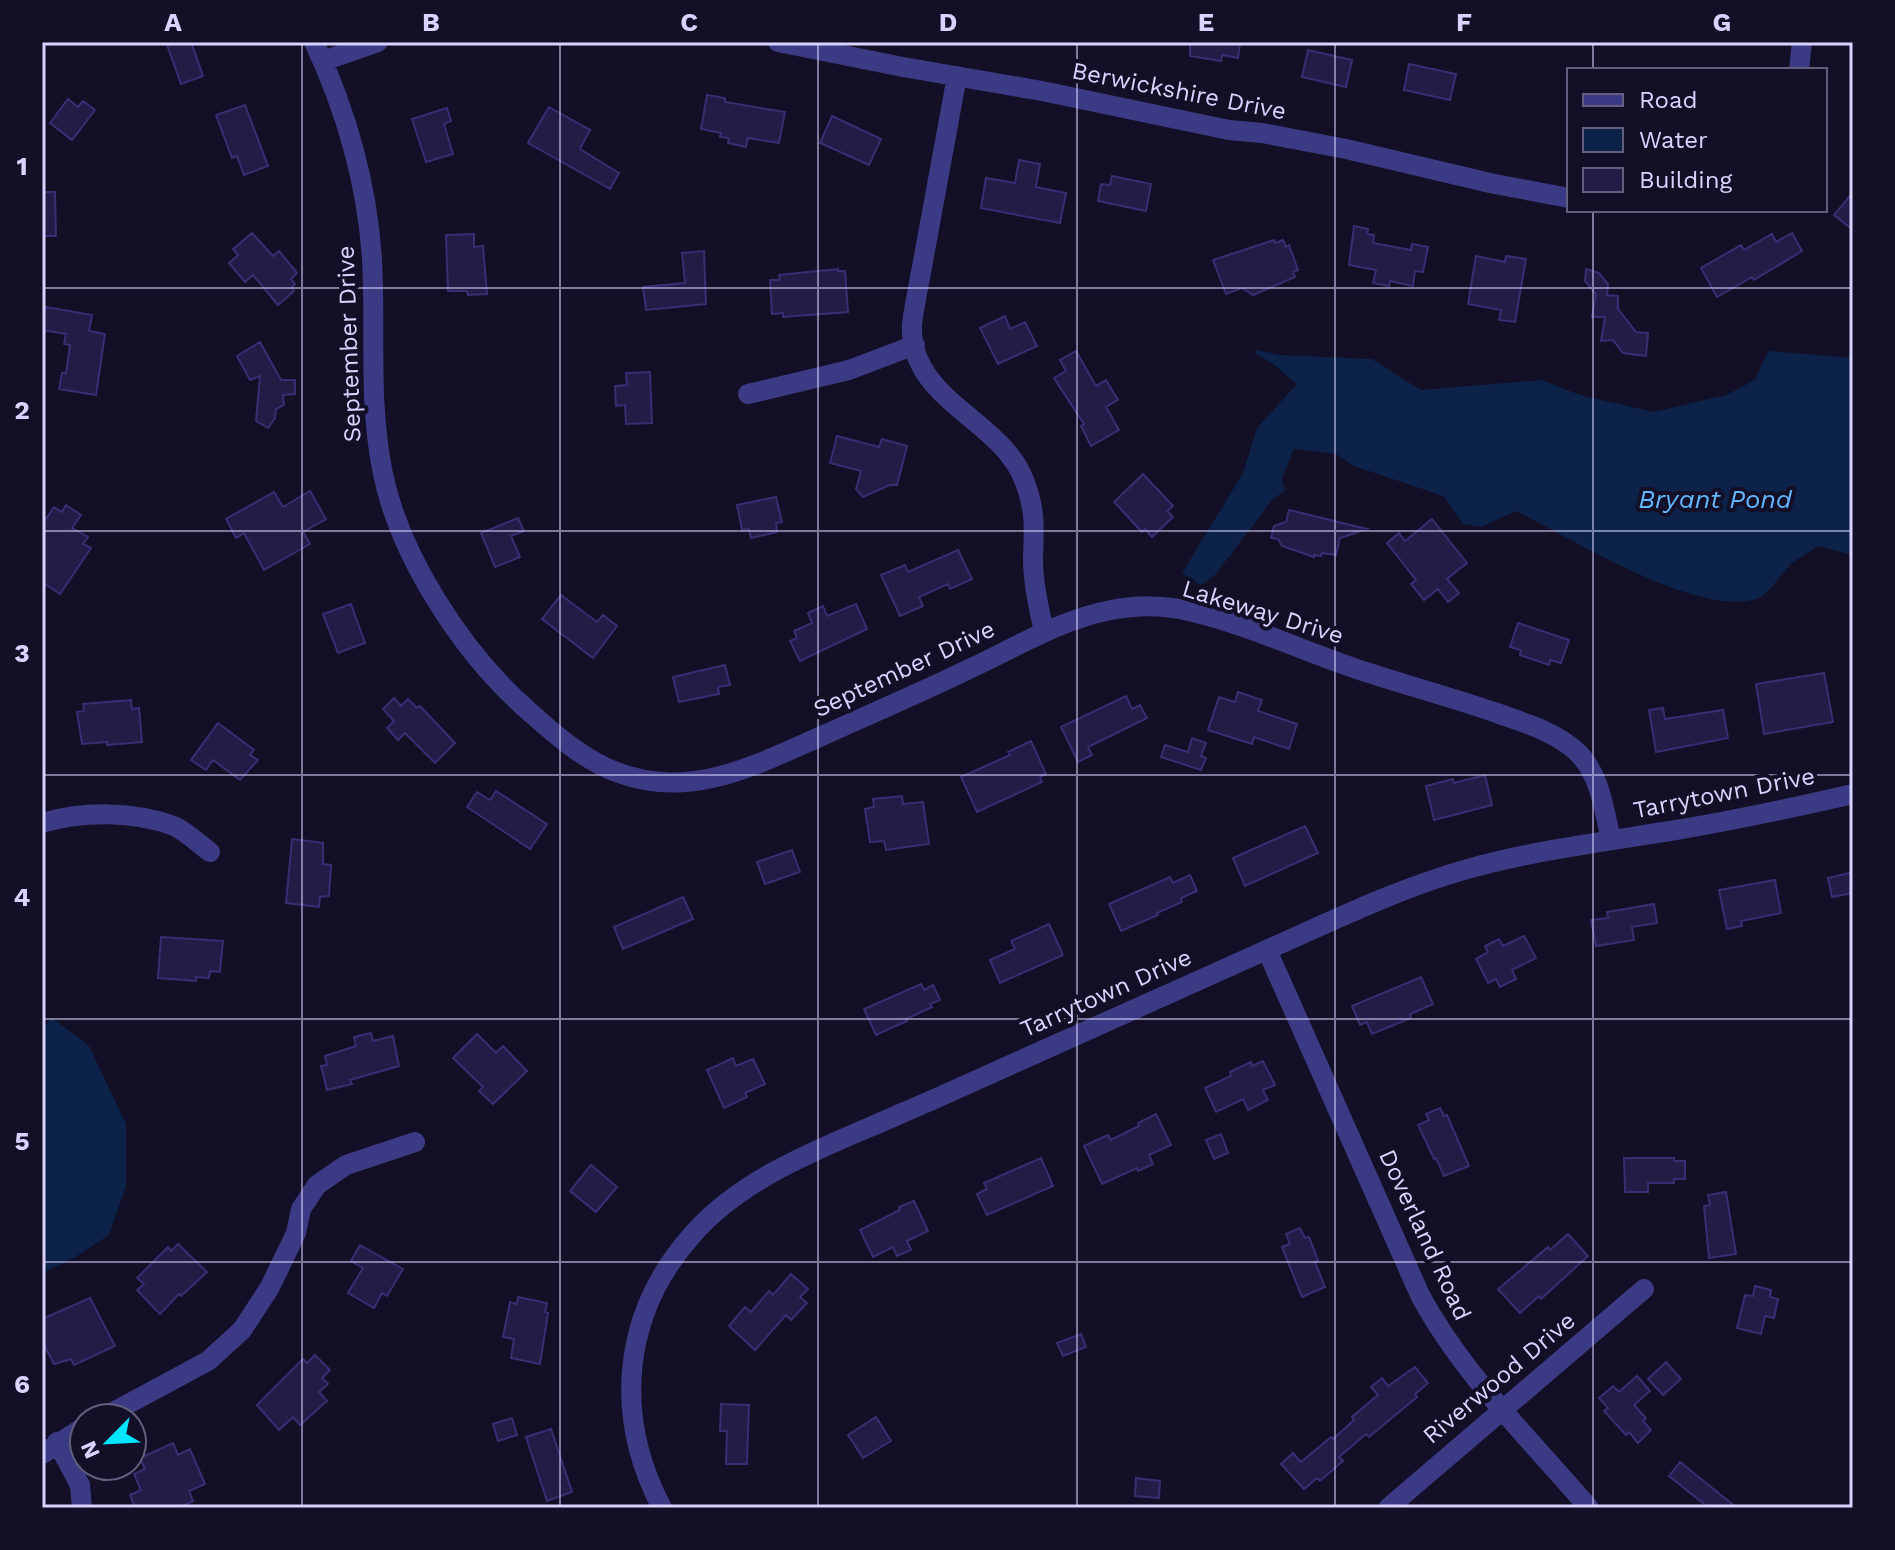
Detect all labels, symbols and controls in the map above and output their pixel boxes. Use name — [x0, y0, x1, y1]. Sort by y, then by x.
text: A — [164, 7, 182, 37]
text: B — [422, 7, 440, 37]
text: C — [680, 7, 698, 37]
text: D — [939, 7, 957, 37]
text: E — [1198, 7, 1214, 37]
text: F — [1456, 7, 1472, 37]
text: G — [1713, 7, 1731, 37]
street label: Berwickshire Drive — [1070, 57, 1288, 125]
legend — [1567, 68, 1827, 212]
text: Road — [1639, 86, 1698, 114]
text: Water — [1639, 126, 1708, 154]
text: 1 — [16, 151, 28, 181]
text: Building — [1639, 166, 1732, 194]
street label: September Drive — [332, 245, 366, 443]
text: 2 — [14, 395, 30, 425]
water label: Bryant Pond — [1638, 484, 1793, 514]
street label: Lakeway Drive — [1179, 574, 1347, 650]
street label: September Drive — [809, 615, 999, 723]
text: 3 — [14, 638, 30, 668]
street label: Tarrytown Drive — [1631, 762, 1817, 824]
text: 4 — [14, 882, 31, 912]
street label: Tarrytown Drive — [1016, 943, 1196, 1043]
text: 5 — [14, 1126, 30, 1156]
street label: Doverland Road — [1373, 1145, 1477, 1325]
street label: Riverwood Drive — [1417, 1306, 1581, 1450]
text: 6 — [14, 1369, 30, 1399]
north arrow — [68, 1402, 148, 1482]
text: N — [75, 1437, 105, 1462]

